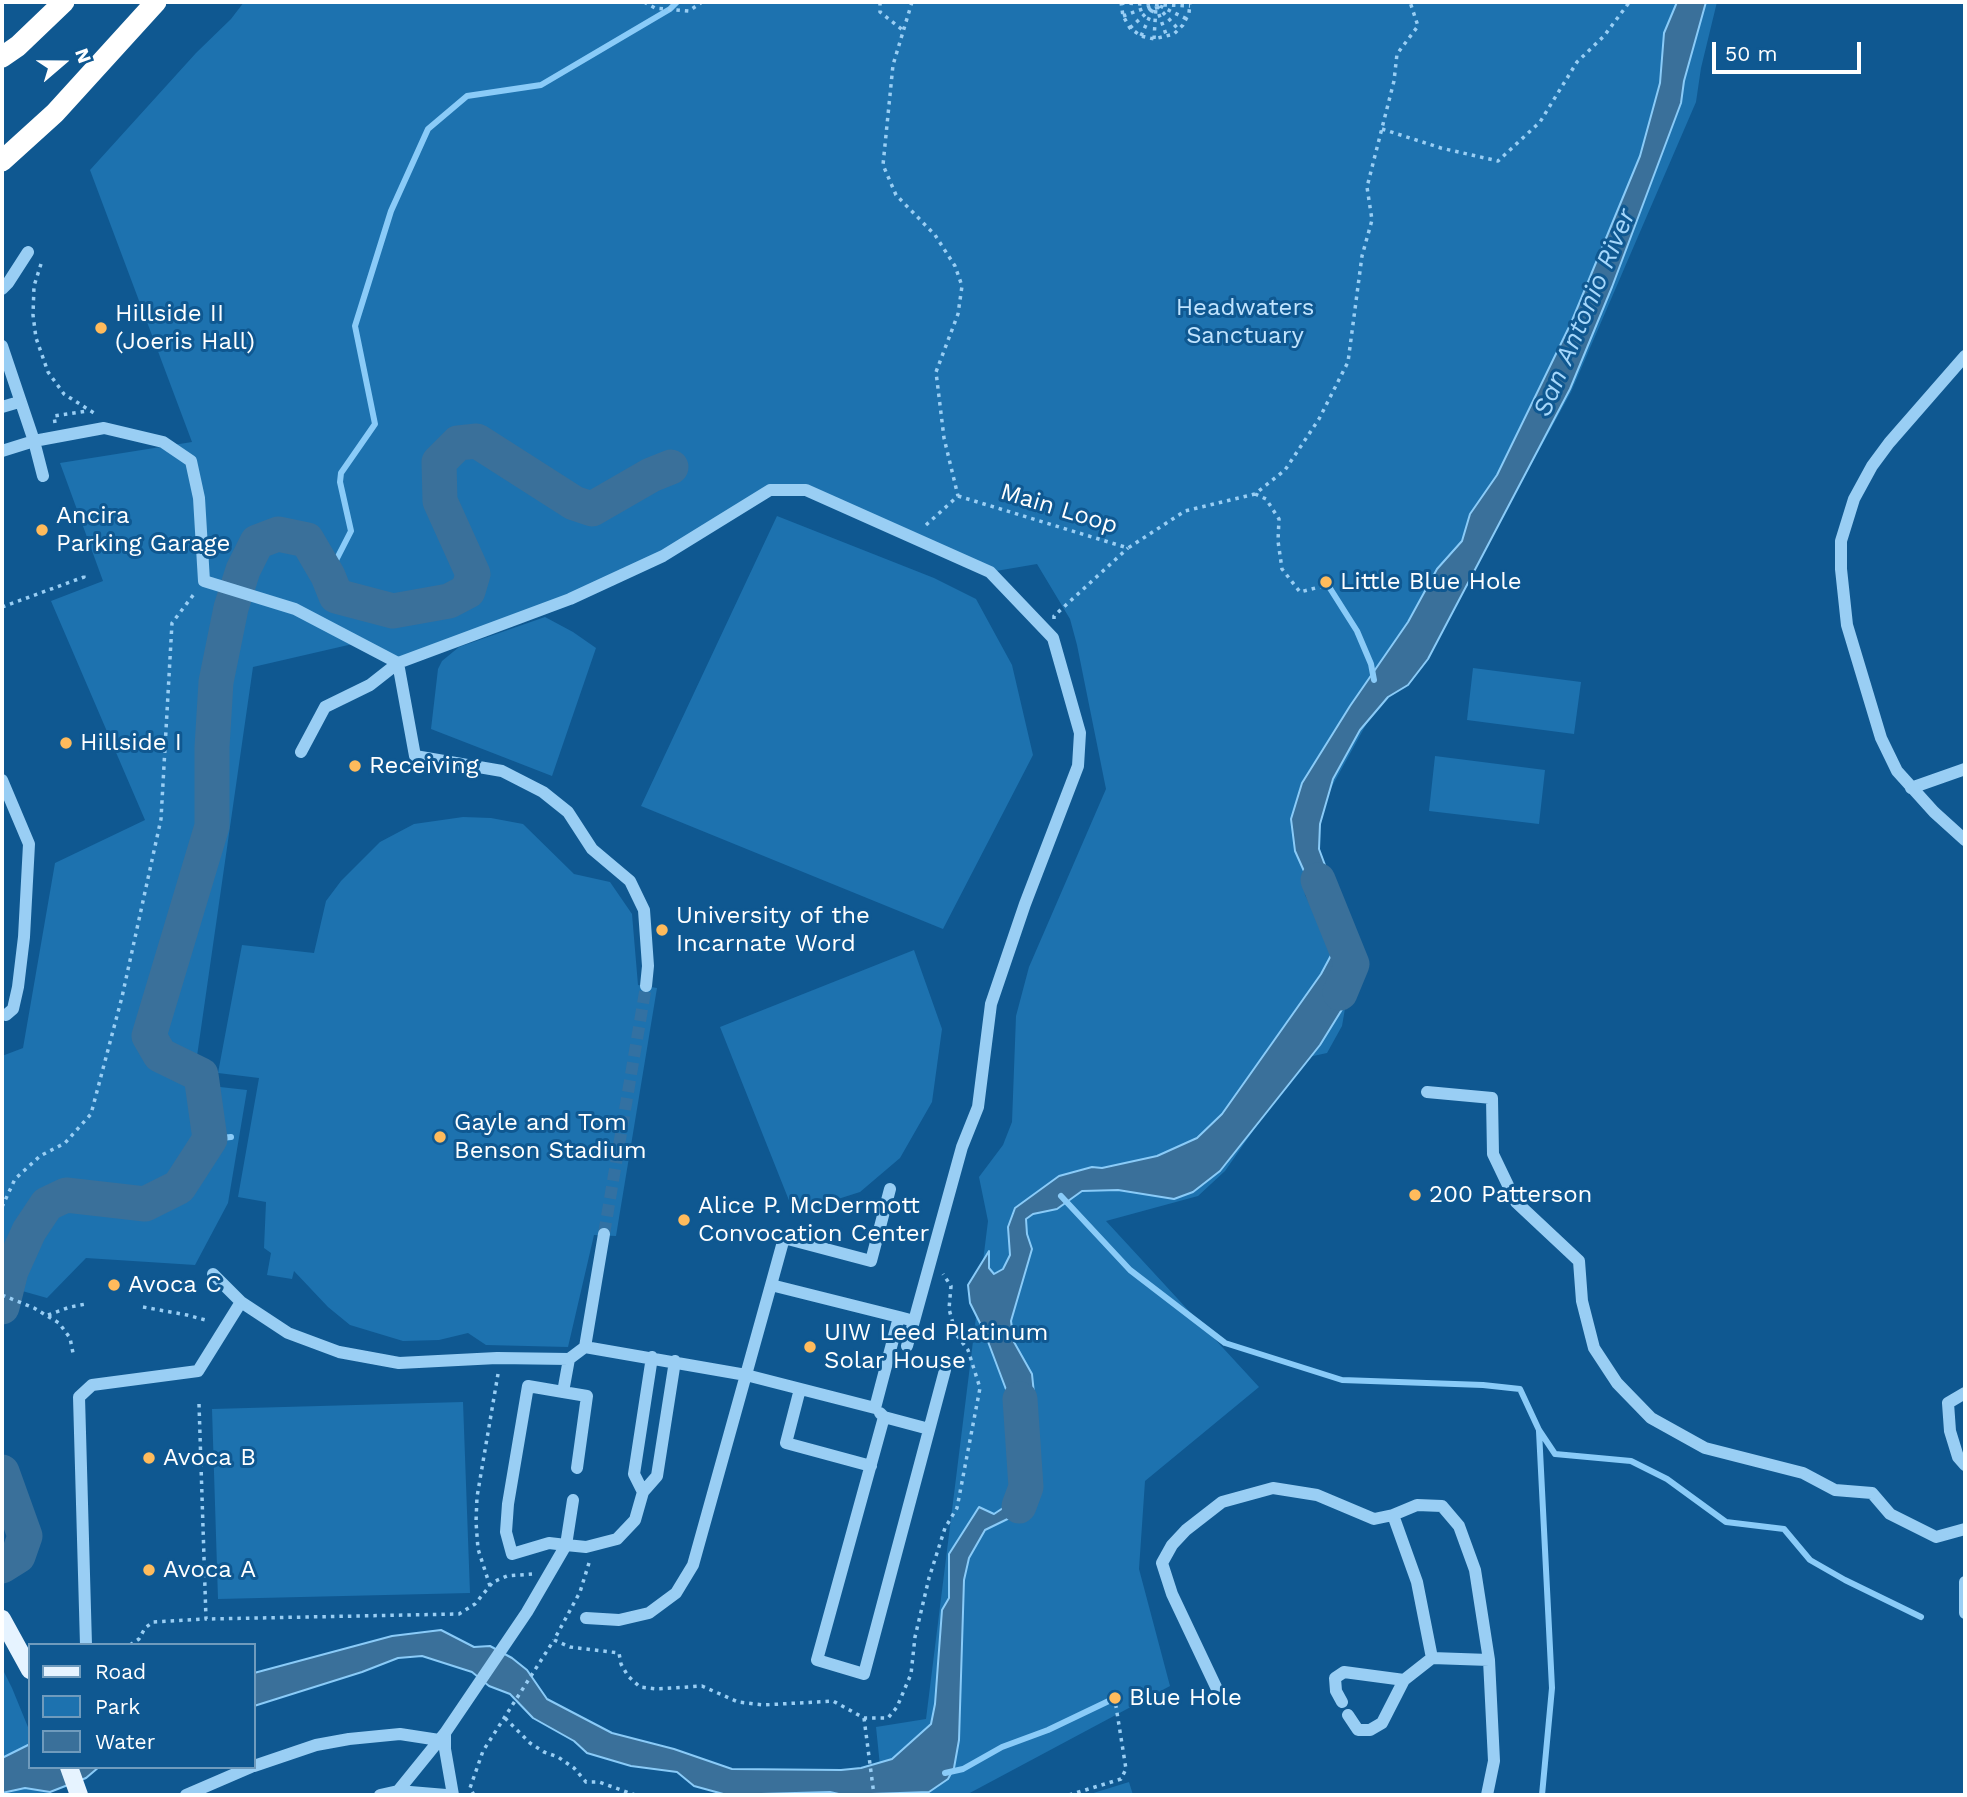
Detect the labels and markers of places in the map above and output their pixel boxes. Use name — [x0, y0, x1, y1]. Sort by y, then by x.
place label: Hillside II (Joeris Hall) — [115, 300, 255, 356]
marker: Hillside II (Joeris Hall) — [93, 320, 109, 336]
place label: Ancira Parking Garage — [56, 502, 230, 558]
marker: Ancira Parking Garage — [34, 522, 50, 538]
place label: Little Blue Hole — [1340, 568, 1522, 596]
marker: Little Blue Hole — [1318, 574, 1334, 590]
place label: Hillside I — [80, 729, 182, 757]
marker: Hillside I — [58, 735, 74, 751]
place label: Receiving — [369, 752, 479, 780]
marker: Receiving — [347, 758, 363, 774]
place label: University of the Incarnate Word — [676, 902, 870, 958]
marker: University of the Incarnate Word — [654, 922, 670, 938]
place label: Gayle and Tom Benson Stadium — [454, 1109, 647, 1165]
marker: Gayle and Tom Benson Stadium — [432, 1129, 448, 1145]
place label: 200 Patterson — [1429, 1181, 1592, 1209]
marker: 200 Patterson — [1407, 1187, 1423, 1203]
place label: Alice P. McDermott Convocation Center — [698, 1192, 929, 1248]
marker: Alice P. McDermott Convocation Center — [676, 1212, 692, 1228]
place label: Avoca C — [128, 1271, 222, 1299]
marker: Avoca C — [106, 1277, 122, 1293]
place label: UIW Leed Platinum Solar House — [824, 1319, 1048, 1375]
marker: UIW Leed Platinum Solar House — [802, 1339, 818, 1355]
place label: Avoca B — [163, 1444, 256, 1472]
marker: Avoca B — [141, 1450, 157, 1466]
place label: Avoca A — [163, 1556, 256, 1584]
marker: Avoca A — [141, 1562, 157, 1578]
place label: Blue Hole — [1129, 1684, 1242, 1712]
marker: Blue Hole — [1107, 1690, 1123, 1706]

